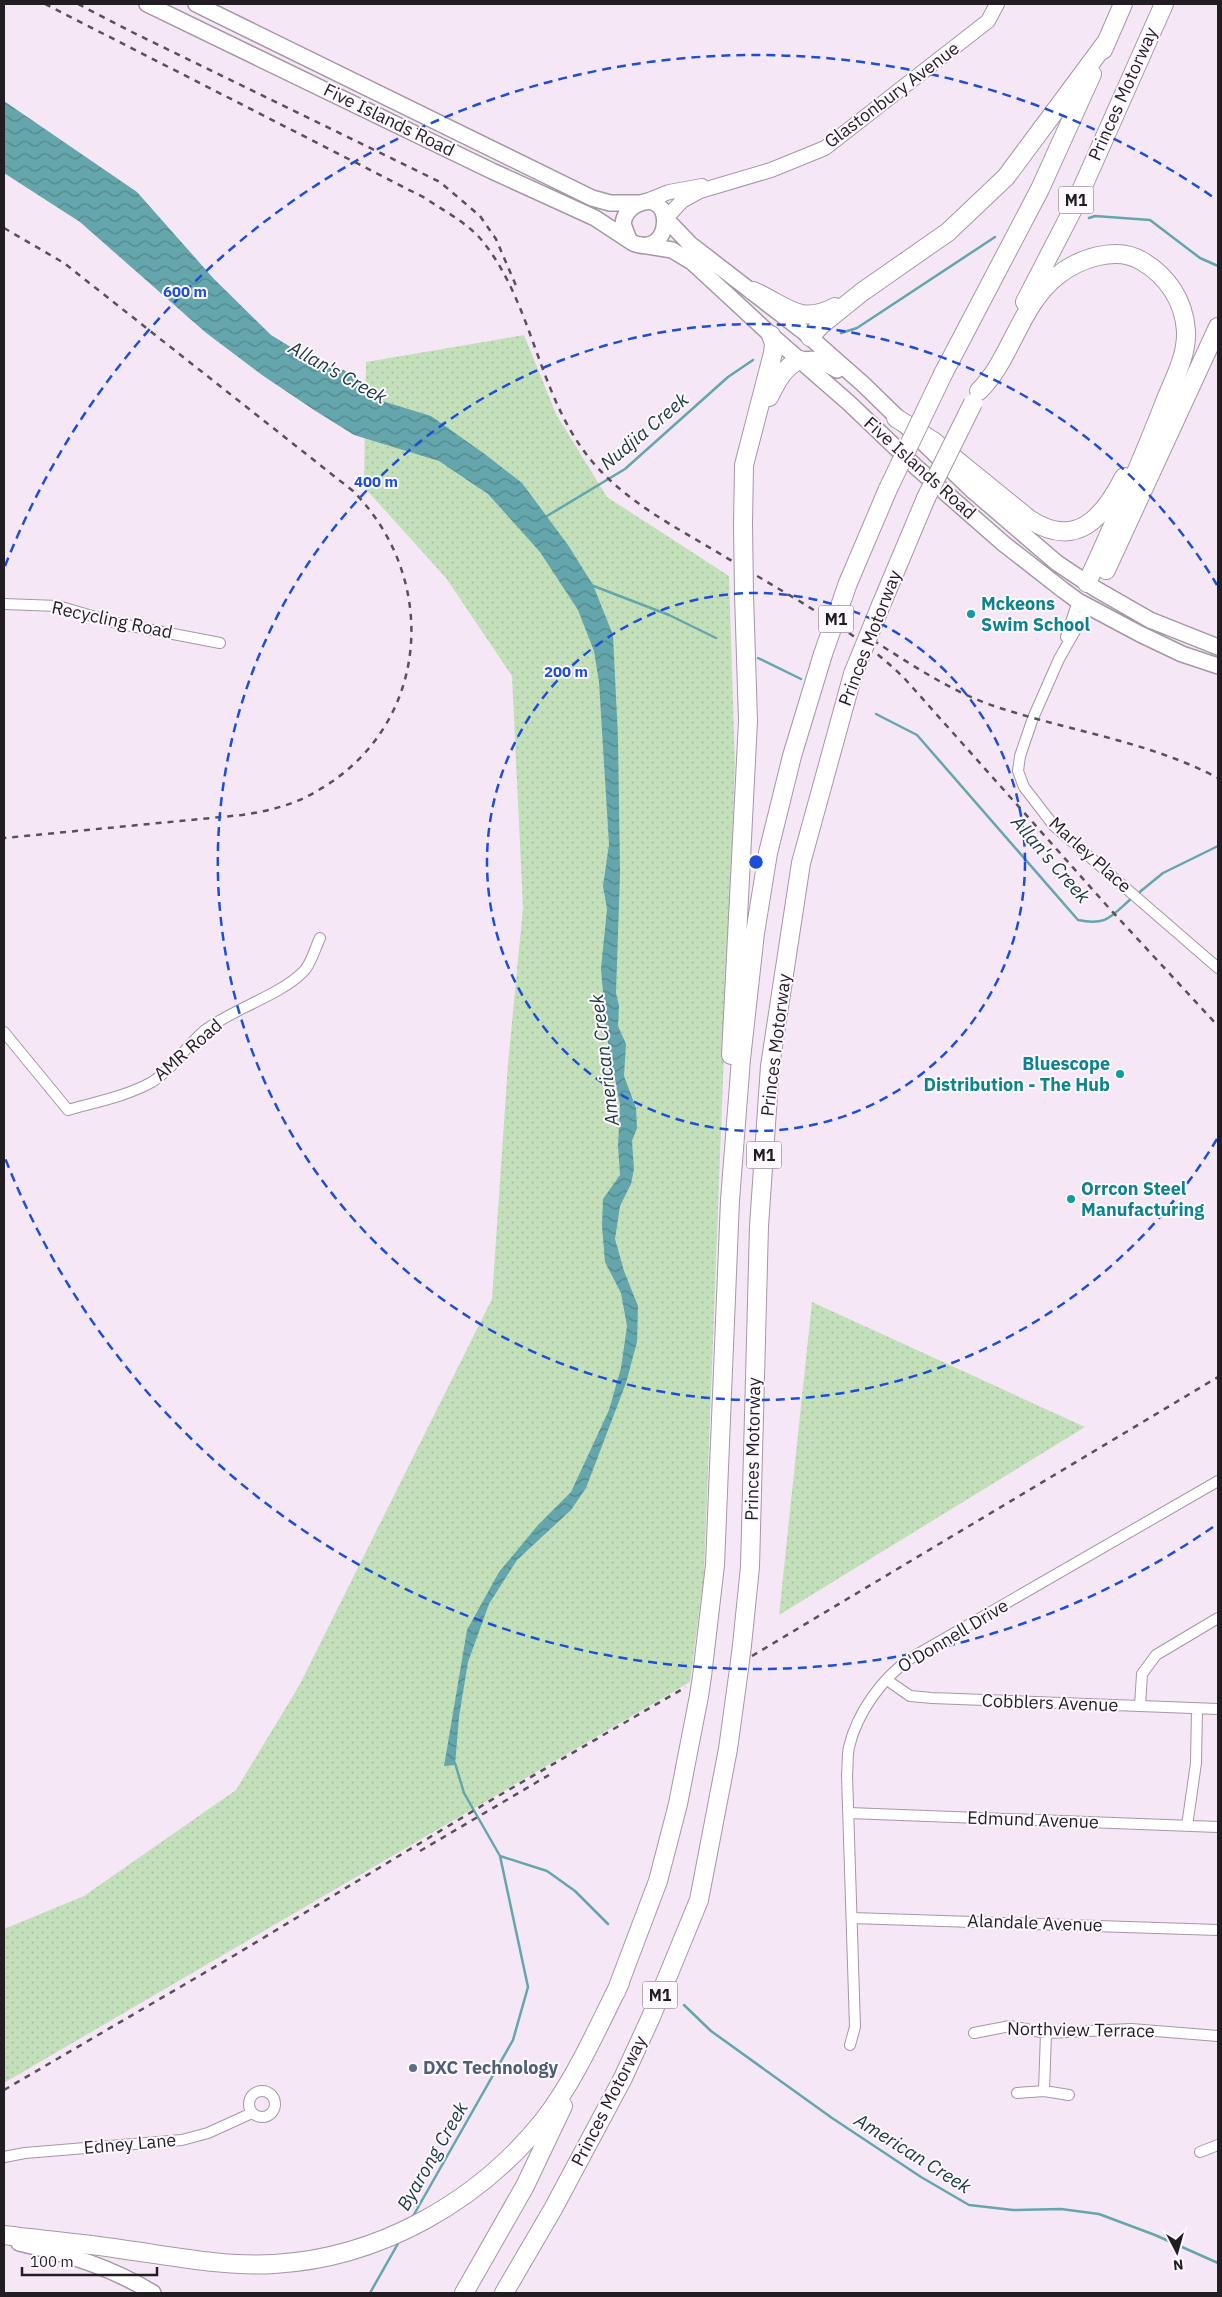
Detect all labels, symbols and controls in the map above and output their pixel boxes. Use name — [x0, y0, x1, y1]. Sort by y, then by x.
street label: Princes Motorway — [1083, 23, 1162, 164]
street label: Glastonbury Avenue — [820, 36, 964, 153]
street label: Five Islands Road — [320, 78, 458, 161]
road number: M1 — [1058, 186, 1094, 214]
text: 600 m — [163, 282, 207, 301]
water label: Allan's Creek — [284, 335, 392, 409]
water label: Nudjia Creek — [595, 386, 694, 475]
street label: Five Islands Road — [860, 411, 981, 524]
text: 400 m — [354, 472, 398, 491]
street label: Princes Motorway — [833, 567, 906, 709]
place label: Mckeons Swim School — [981, 592, 1090, 636]
street label: Recycling Road — [50, 595, 175, 644]
road number: M1 — [818, 606, 854, 632]
marker: Mckeons Swim School — [965, 608, 977, 620]
text: 200 m — [544, 662, 588, 681]
water label: Allan's Creek — [1006, 810, 1096, 909]
street label: Marley Place — [1044, 812, 1136, 898]
centre of rings — [747, 853, 765, 871]
street label: Princes Motorway — [755, 972, 796, 1118]
water label: American Creek — [584, 992, 624, 1128]
street label: AMR Road — [149, 1014, 227, 1086]
place label: Bluescope Distribution - The Hub — [923, 1052, 1110, 1096]
marker: Bluescope Distribution - The Hub — [1114, 1068, 1126, 1080]
road number: M1 — [746, 1142, 782, 1168]
place label: Orrcon Steel Manufacturing — [1081, 1177, 1204, 1221]
marker: Orrcon Steel Manufacturing — [1065, 1193, 1077, 1205]
street label: Princes Motorway — [740, 1377, 765, 1521]
street label: O'Donnell Drive — [893, 1593, 1012, 1678]
street label: Cobblers Avenue — [981, 1689, 1119, 1716]
street label: Edmund Avenue — [967, 1806, 1099, 1833]
street label: Alandale Avenue — [967, 1909, 1103, 1936]
road number: M1 — [642, 1982, 678, 2008]
street label: Northview Terrace — [1007, 2017, 1155, 2042]
street label: Princes Motorway — [566, 2031, 651, 2170]
place label: DXC Technology — [423, 2056, 559, 2079]
marker: DXC Technology — [407, 2062, 419, 2074]
water label: Byarong Creek — [391, 2096, 473, 2215]
water label: American Creek — [850, 2107, 977, 2199]
street label: Edney Lane — [83, 2128, 177, 2159]
north arrow — [1152, 2227, 1202, 2277]
scale bar — [22, 2244, 158, 2276]
text: 100 m — [30, 2252, 74, 2271]
text: N — [1172, 2255, 1184, 2274]

